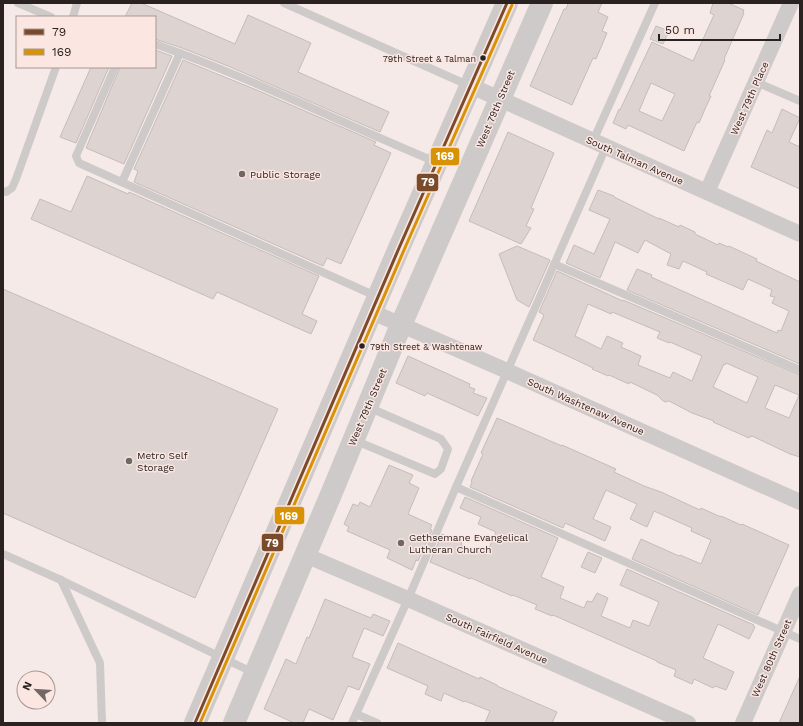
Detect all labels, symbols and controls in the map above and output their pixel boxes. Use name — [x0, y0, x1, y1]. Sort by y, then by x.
legend — [16, 16, 156, 68]
scale bar — [659, 16, 780, 42]
text: 50 m — [665, 23, 695, 37]
text: 79 — [52, 25, 66, 39]
text: 169 — [52, 45, 71, 59]
marker: 79th Street & Talman — [478, 53, 488, 63]
place label: 79th Street & Talman — [383, 54, 476, 64]
street label: West 79th Place — [728, 60, 771, 137]
street label: West 79th Street — [474, 68, 517, 150]
street label: South Talman Avenue — [584, 134, 685, 187]
line badge: 169 — [430, 147, 460, 166]
text: 169 — [436, 150, 454, 163]
marker: Public Storage — [237, 169, 247, 179]
place label: Public Storage — [250, 169, 321, 180]
line badge: 79 — [416, 173, 439, 192]
text: 79 — [421, 176, 435, 189]
marker: 79th Street & Washtenaw — [357, 341, 367, 351]
place label: 79th Street & Washtenaw — [370, 342, 483, 352]
street label: West 79th Street — [346, 366, 389, 448]
street label: South Washtenaw Avenue — [526, 376, 646, 437]
place label: Metro Self Storage — [137, 450, 188, 473]
marker: Metro Self Storage — [124, 456, 134, 466]
line badge: 169 — [274, 506, 305, 525]
text: 169 — [280, 510, 298, 523]
place label: Gethsemane Evangelical Lutheran Church — [409, 532, 528, 555]
line badge: 79 — [261, 533, 284, 552]
text: 79 — [265, 537, 279, 550]
marker: Gethsemane Evangelical Lutheran Church — [396, 538, 406, 548]
street label: South Fairfield Avenue — [444, 611, 550, 666]
street label: West 80th Street — [749, 617, 794, 699]
north arrow — [16, 670, 56, 710]
text: N — [20, 680, 35, 692]

